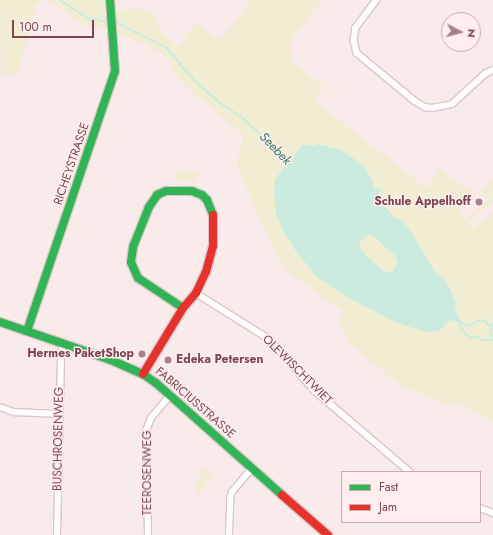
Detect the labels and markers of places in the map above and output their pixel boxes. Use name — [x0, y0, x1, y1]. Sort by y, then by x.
place label: Schule Appelhoff — [374, 195, 471, 209]
marker: Schule Appelhoff — [474, 197, 484, 207]
place label: Hermes PaketShop — [27, 347, 134, 361]
marker: Hermes PaketShop — [137, 349, 147, 359]
place label: Edeka Petersen — [176, 353, 263, 367]
marker: Edeka Petersen — [163, 355, 173, 365]

